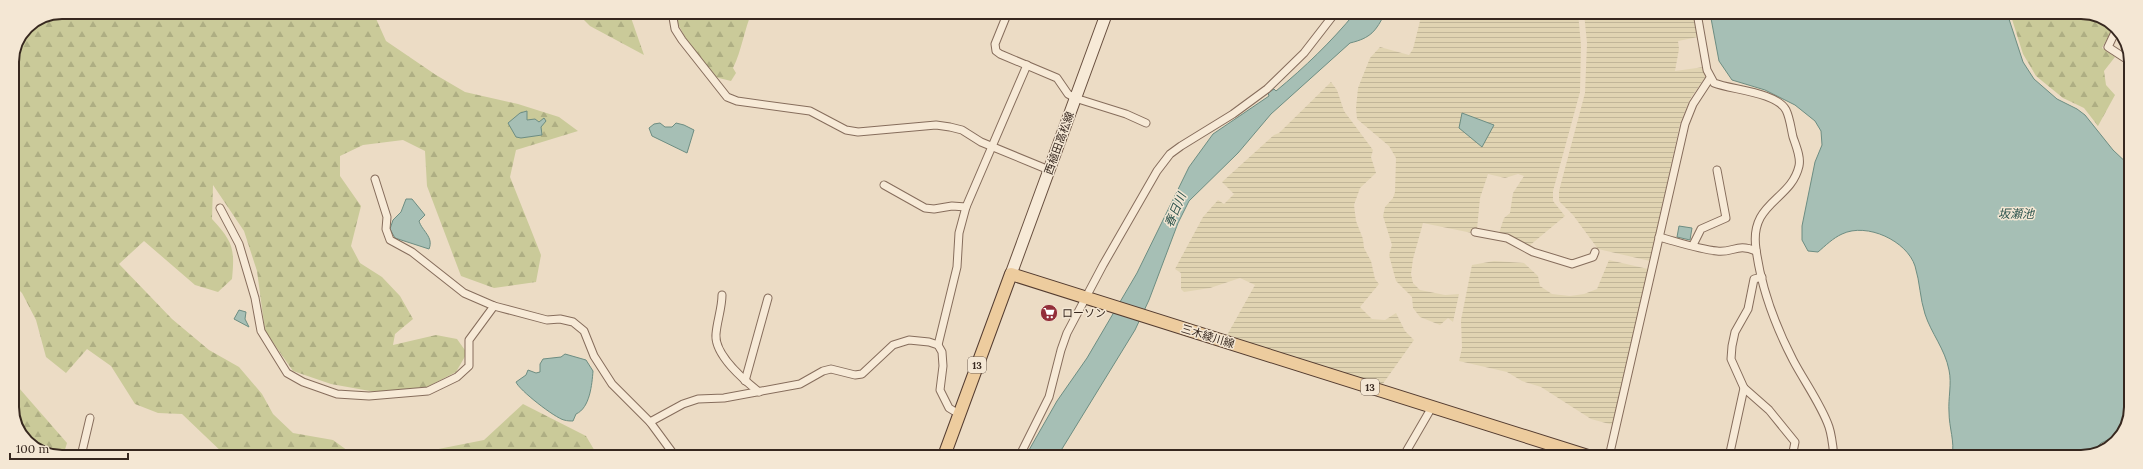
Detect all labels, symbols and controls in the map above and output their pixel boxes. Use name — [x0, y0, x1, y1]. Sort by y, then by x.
street label: 西植田高松線 — [1041, 110, 1077, 176]
water label: 春日川 — [1161, 189, 1190, 230]
water label: 坂瀬池 — [1998, 206, 2035, 221]
supermarket icon: ローソン — [1039, 303, 1059, 323]
place label: ローソン — [1062, 306, 1106, 320]
street label: 三木綾川線 — [1180, 321, 1236, 351]
road number: 13 — [968, 357, 986, 373]
road number: 13 — [1361, 379, 1379, 395]
scale bar — [10, 435, 128, 461]
text: 100 m — [16, 441, 49, 456]

